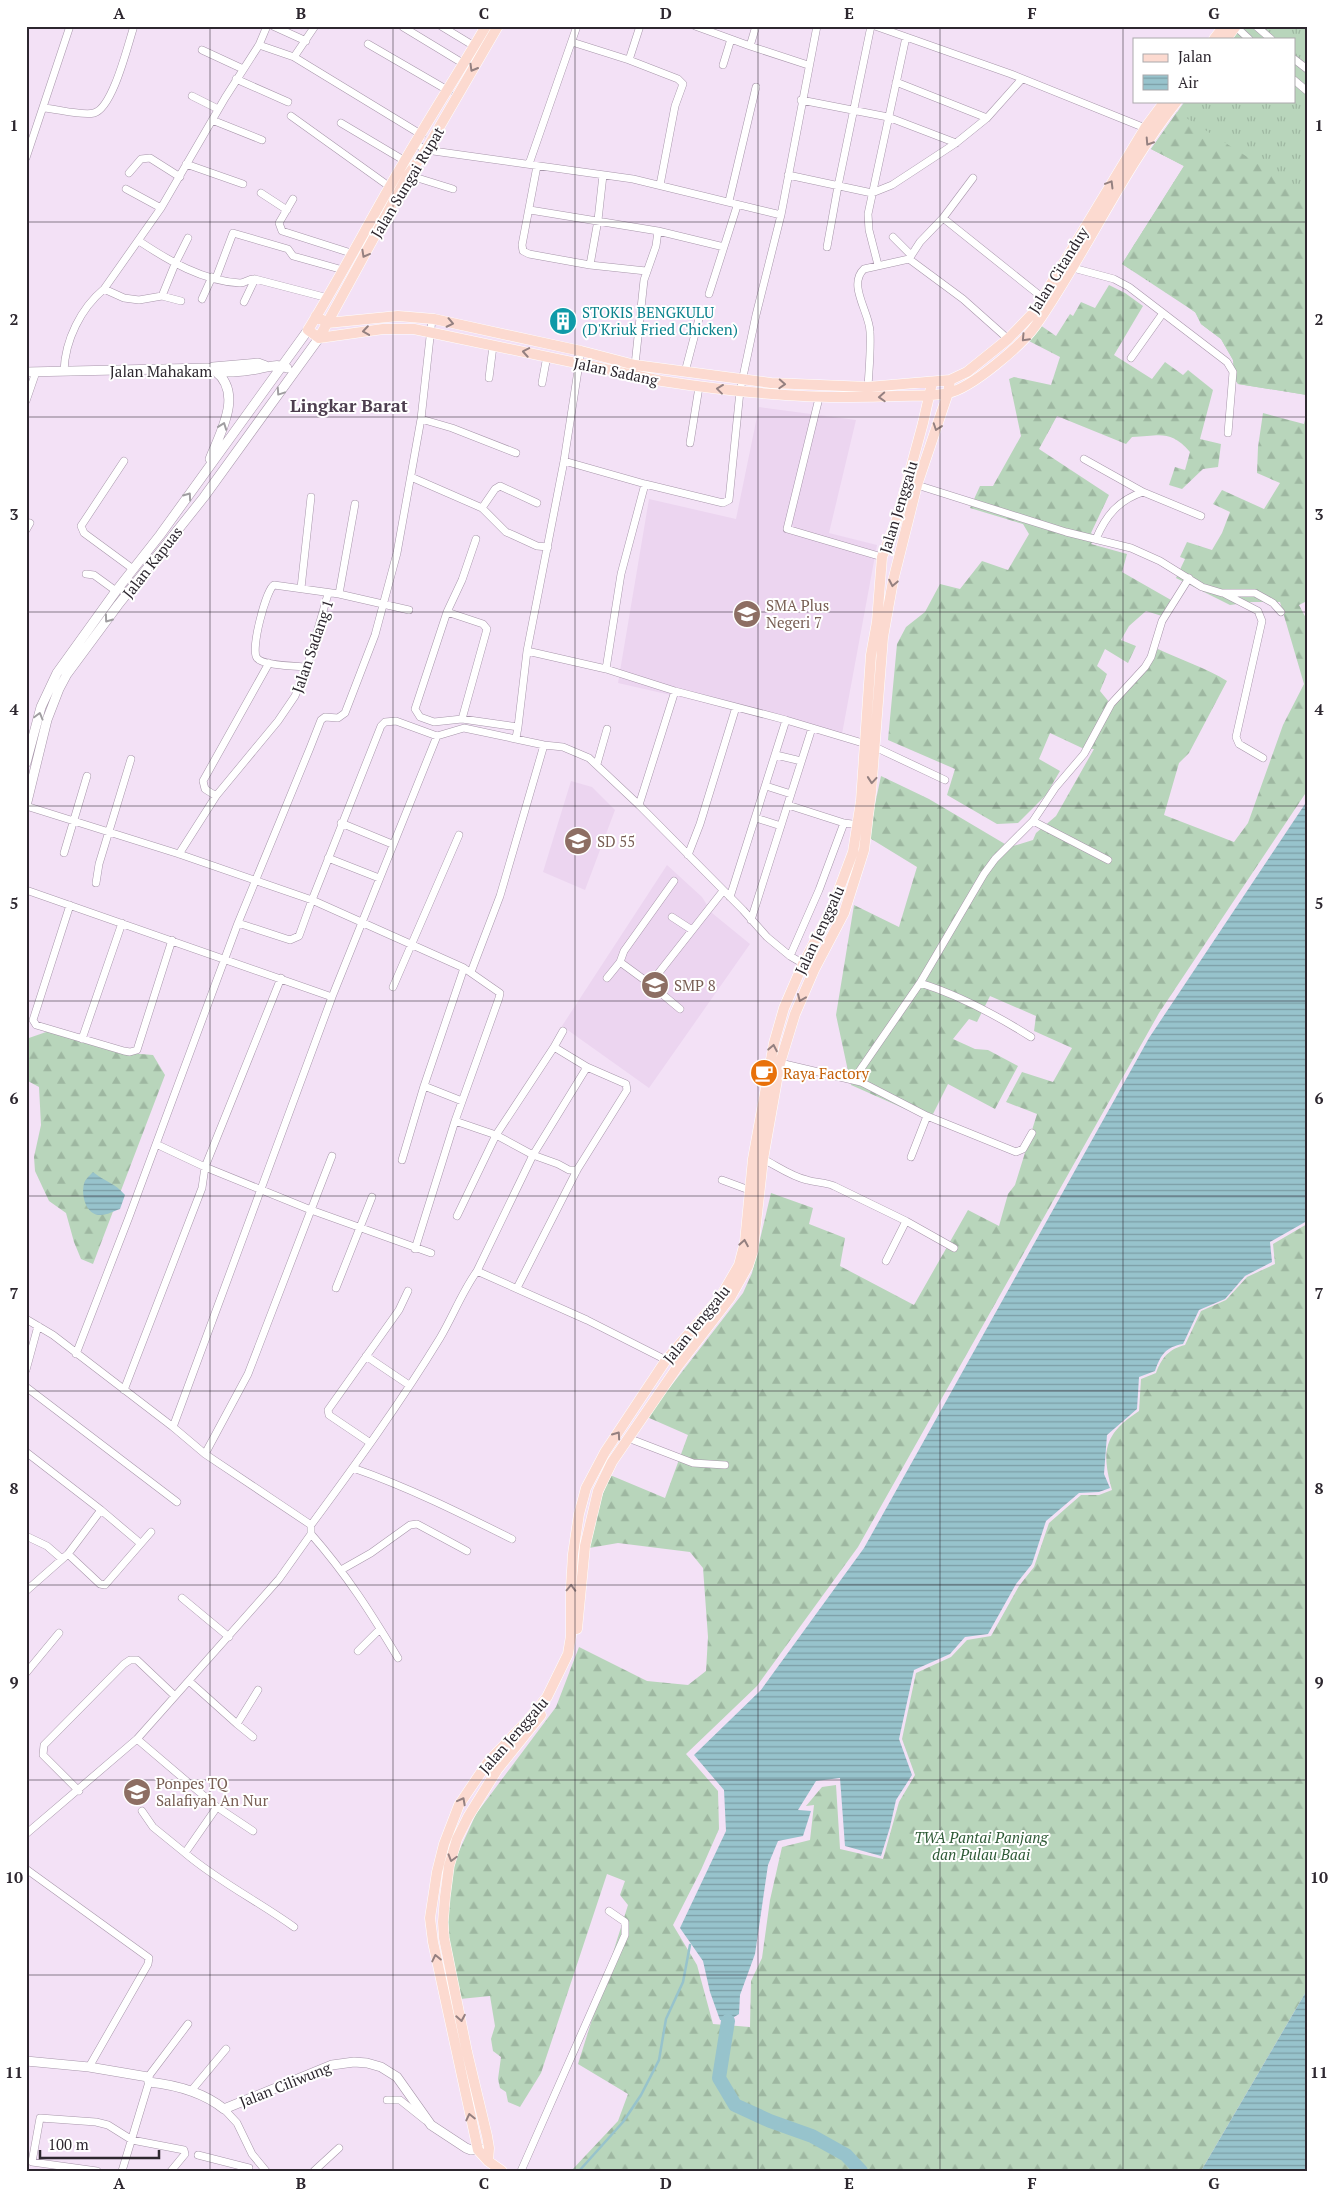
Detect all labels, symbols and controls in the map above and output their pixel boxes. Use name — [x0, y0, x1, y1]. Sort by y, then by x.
text: A — [113, 2, 125, 24]
text: B — [296, 2, 306, 24]
text: C — [479, 2, 489, 24]
text: D — [660, 2, 672, 24]
text: E — [844, 2, 854, 24]
text: F — [1027, 2, 1037, 24]
text: G — [1208, 2, 1220, 24]
legend — [1133, 38, 1296, 102]
text: Jalan — [1178, 46, 1212, 66]
one-way arrow — [469, 63, 479, 72]
text: Air — [1178, 72, 1199, 92]
text: 1 — [9, 114, 19, 136]
text: 1 — [1314, 114, 1324, 136]
street label: Jalan Sungai Rupat — [366, 122, 448, 241]
one-way arrow — [1146, 136, 1156, 145]
one-way arrow — [1104, 181, 1114, 190]
street label: Jalan Citanduy — [1024, 223, 1093, 317]
one-way arrow — [361, 249, 371, 258]
place label: STOKIS BENGKULU (D'Kriuk Fried Chicken) — [582, 302, 738, 339]
building icon: STOKIS BENGKULU (D'Kriuk Fried Chicken) — [548, 306, 578, 336]
text: 2 — [9, 308, 19, 330]
text: 2 — [1314, 308, 1324, 330]
one-way arrow — [446, 317, 455, 328]
one-way arrow — [361, 326, 370, 336]
one-way arrow — [1022, 332, 1031, 341]
one-way arrow — [521, 348, 530, 358]
street label: Jalan Sadang — [572, 352, 661, 390]
street label: Jalan Mahakam — [110, 361, 212, 381]
one-way arrow — [778, 378, 786, 389]
one-way arrow — [715, 384, 723, 395]
one-way arrow — [277, 386, 286, 396]
one-way arrow — [877, 391, 885, 402]
district label: Lingkar Barat — [290, 393, 408, 417]
one-way arrow — [217, 422, 227, 431]
one-way arrow — [932, 422, 942, 431]
street label: Jalan Jenggalu — [874, 458, 922, 556]
one-way arrow — [182, 492, 191, 502]
text: 3 — [9, 503, 19, 525]
text: 3 — [1314, 503, 1324, 525]
street label: Jalan Kapuas — [118, 522, 186, 602]
one-way arrow — [888, 579, 898, 588]
place label: SMA Plus Negeri 7 — [766, 595, 829, 632]
street label: Jalan Sadang 1 — [287, 597, 337, 695]
school or university icon: SMA Plus Negeri 7 — [732, 599, 762, 629]
one-way arrow — [105, 613, 114, 623]
text: 4 — [9, 698, 19, 720]
text: 4 — [1314, 698, 1324, 720]
one-way arrow — [33, 712, 44, 721]
one-way arrow — [867, 776, 878, 784]
school or university icon: SD 55 — [563, 826, 593, 856]
place label: SD 55 — [597, 831, 635, 851]
street label: Jalan Jenggalu — [790, 882, 848, 977]
text: 5 — [9, 892, 19, 914]
text: 5 — [1314, 892, 1324, 914]
school or university icon: SMP 8 — [640, 970, 670, 1000]
place label: SMP 8 — [674, 975, 716, 995]
one-way arrow — [797, 993, 808, 1002]
one-way arrow — [767, 1044, 778, 1053]
cafe icon: Raya Factory — [749, 1058, 779, 1088]
place label: Raya Factory — [783, 1063, 870, 1083]
text: 6 — [9, 1087, 19, 1109]
text: 6 — [1314, 1087, 1324, 1109]
one-way arrow — [739, 1239, 749, 1248]
street label: Jalan Jenggalu — [658, 1280, 734, 1367]
text: 7 — [9, 1282, 19, 1304]
text: 7 — [1314, 1282, 1324, 1304]
one-way arrow — [611, 1432, 620, 1441]
text: 8 — [9, 1477, 19, 1499]
text: 8 — [1314, 1477, 1324, 1499]
one-way arrow — [566, 1583, 576, 1591]
text: 9 — [9, 1671, 19, 1693]
text: 9 — [1314, 1671, 1324, 1693]
street label: Jalan Jenggalu — [474, 1692, 552, 1778]
place label: Ponpes TQ Salafiyah An Nur — [156, 1773, 268, 1810]
school or university icon: Ponpes TQ Salafiyah An Nur — [122, 1777, 152, 1807]
one-way arrow — [456, 1798, 466, 1807]
park label: TWA Pantai Panjang dan Pulau Baai — [914, 1827, 1049, 1864]
one-way arrow — [447, 1853, 457, 1861]
text: 10 — [5, 1866, 23, 1888]
text: 10 — [1310, 1866, 1328, 1888]
one-way arrow — [431, 1954, 442, 1963]
one-way arrow — [455, 2013, 465, 2022]
street label: Jalan Ciliwung — [236, 2056, 335, 2111]
text: 11 — [5, 2061, 23, 2083]
text: 11 — [1310, 2061, 1328, 2083]
one-way arrow — [465, 2113, 476, 2122]
scale bar — [40, 2127, 159, 2159]
text: 100 m — [48, 2134, 89, 2154]
text: A — [113, 2172, 125, 2194]
text: B — [296, 2172, 306, 2194]
text: C — [479, 2172, 489, 2194]
text: D — [660, 2172, 672, 2194]
text: E — [844, 2172, 854, 2194]
text: F — [1027, 2172, 1037, 2194]
text: G — [1208, 2172, 1220, 2194]

